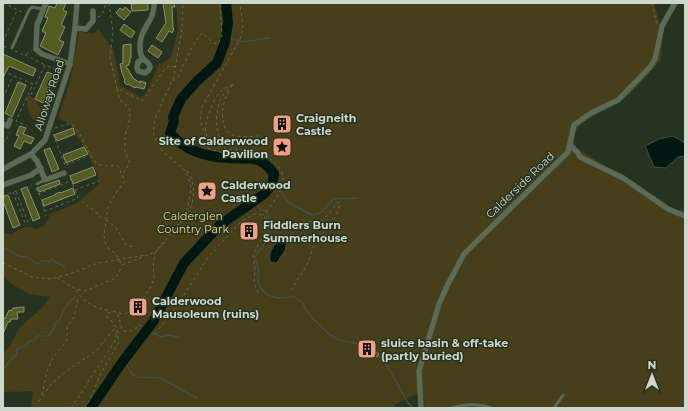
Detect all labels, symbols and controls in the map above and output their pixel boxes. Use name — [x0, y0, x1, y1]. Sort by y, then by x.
street label: Alloway Road — [31, 58, 67, 132]
place label: Craigneith Castle — [296, 111, 356, 138]
building icon: Craigneith Castle — [271, 113, 293, 135]
place label: Site of Calderwood Pavilion — [159, 134, 268, 161]
place icon: Site of Calderwood Pavilion — [271, 136, 293, 158]
street label: Calderside Road — [483, 149, 557, 221]
place label: Calderwood Castle — [221, 178, 291, 205]
place icon: Calderwood Castle — [196, 180, 218, 202]
park label: Calderglen Country Park — [157, 209, 229, 236]
place label: Fiddlers Burn Summerhouse — [263, 218, 348, 245]
building icon: Fiddlers Burn Summerhouse — [238, 220, 260, 242]
place label: Calderwood Mausoleum (ruins) — [152, 294, 259, 321]
building icon: Calderwood Mausoleum (ruins) — [127, 296, 149, 318]
place label: sluice basin & off-take (partly buried) — [381, 336, 508, 363]
building icon: sluice basin & off-take (partly buried) — [356, 338, 378, 360]
north arrow — [632, 355, 672, 395]
text: N — [648, 358, 656, 372]

